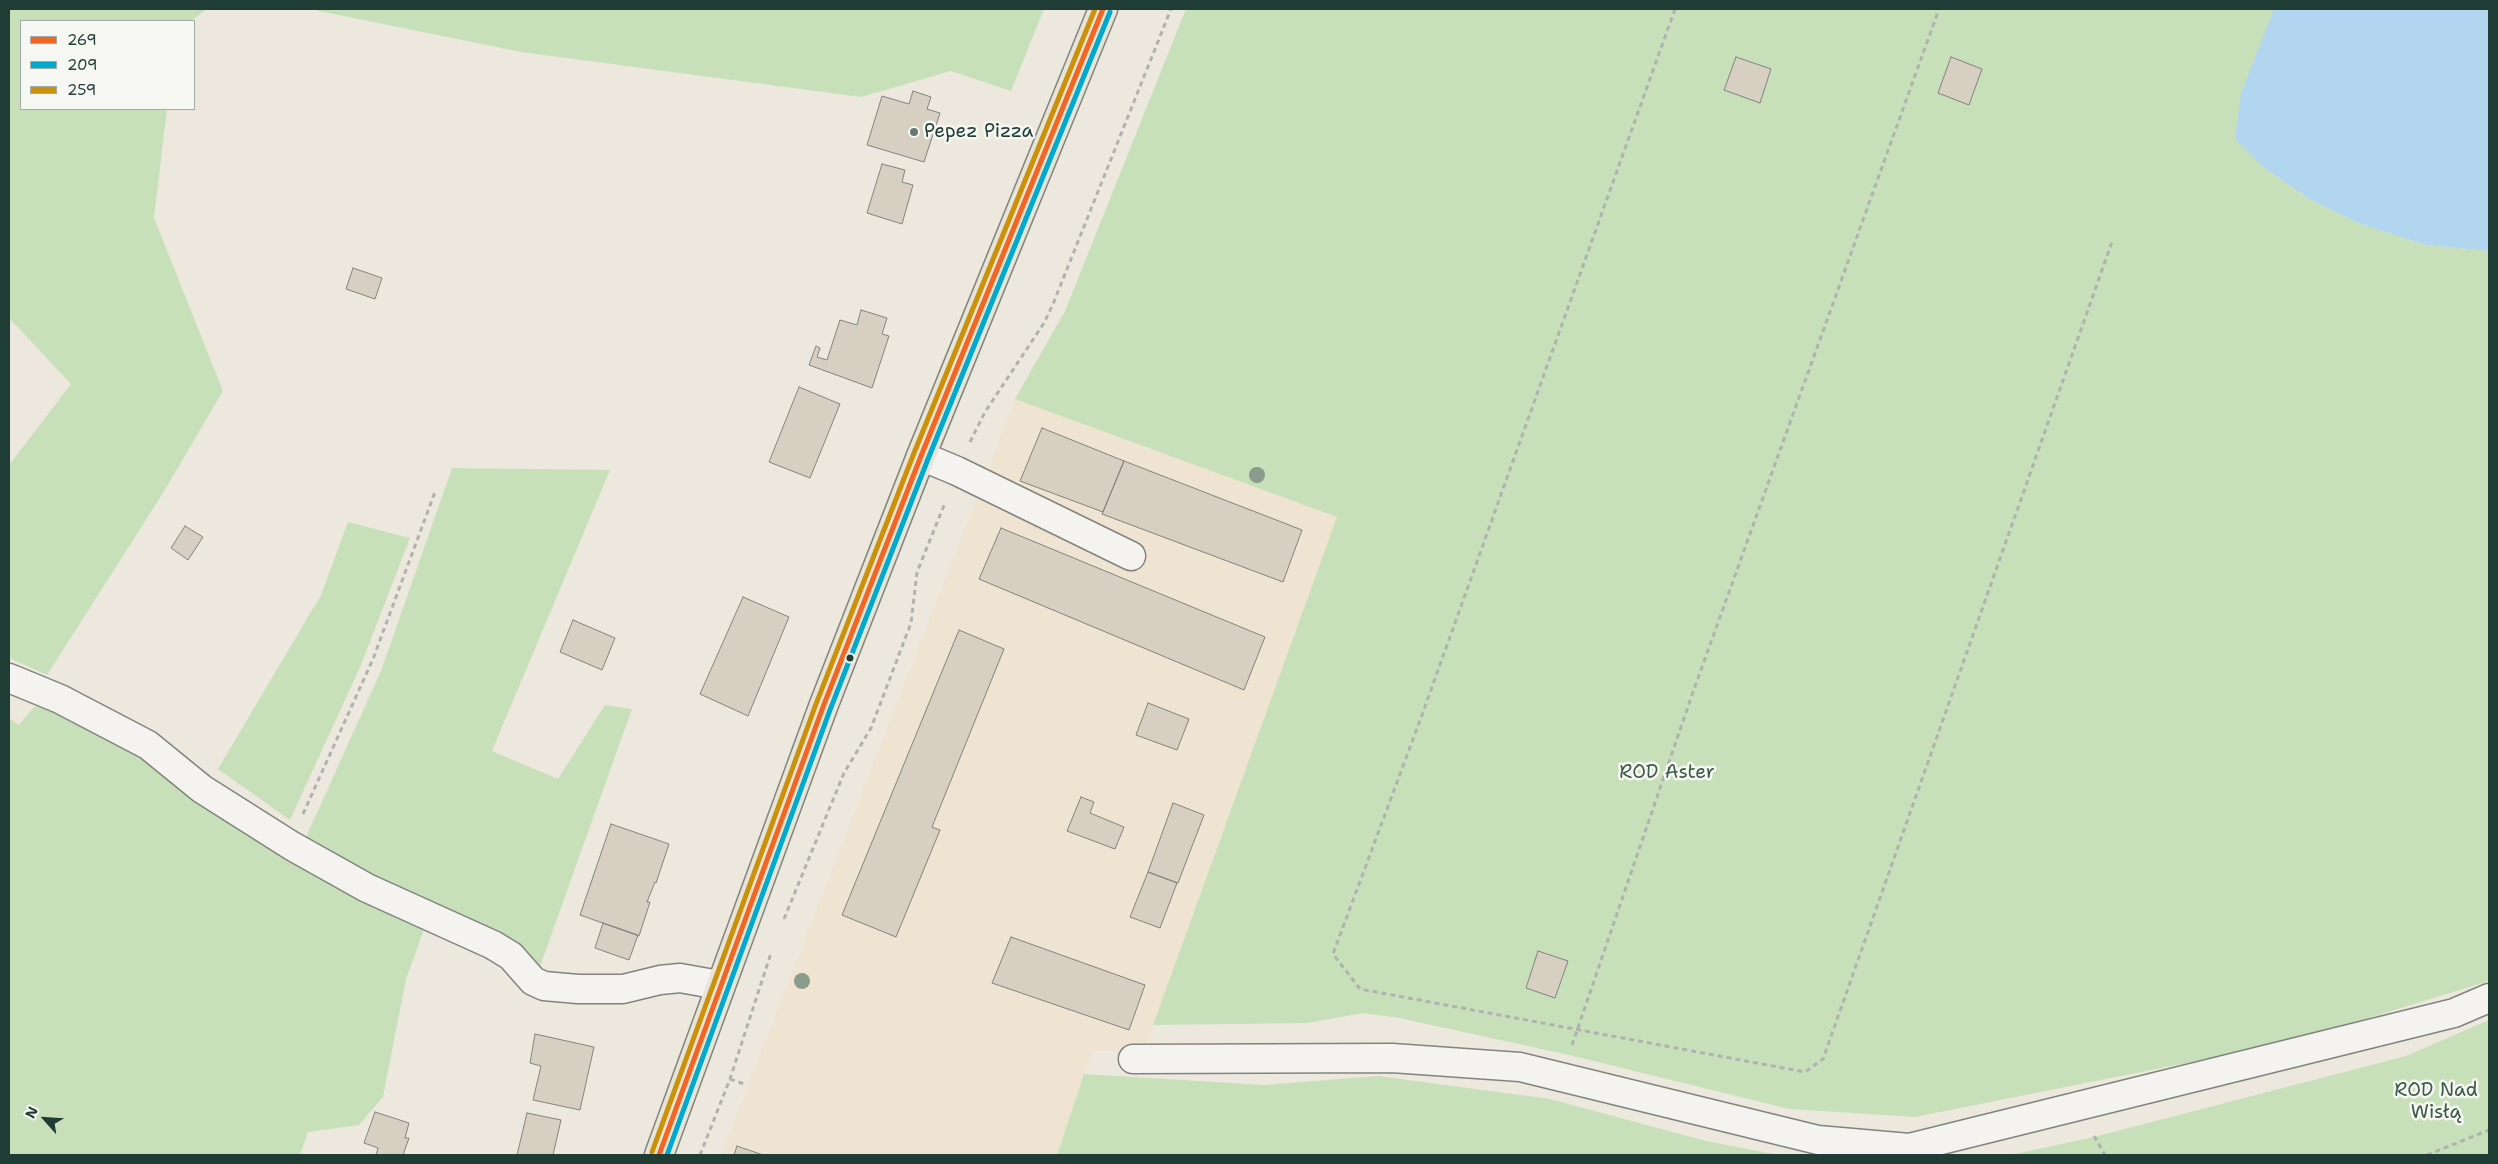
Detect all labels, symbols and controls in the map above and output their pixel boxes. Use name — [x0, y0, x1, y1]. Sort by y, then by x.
legend — [20, 20, 195, 110]
text: 269 — [67, 30, 97, 50]
text: 209 — [67, 55, 98, 75]
text: 259 — [67, 80, 96, 100]
place label: Pepez Pizza — [924, 121, 1033, 143]
marker: Pepez Pizza — [908, 126, 920, 138]
unlabelled marker — [845, 653, 855, 663]
park label: ROD Aster — [1619, 762, 1715, 784]
park label: ROD Nad Wisłą — [2394, 1080, 2478, 1124]
north arrow — [20, 1094, 70, 1144]
text: N — [21, 1103, 42, 1121]

